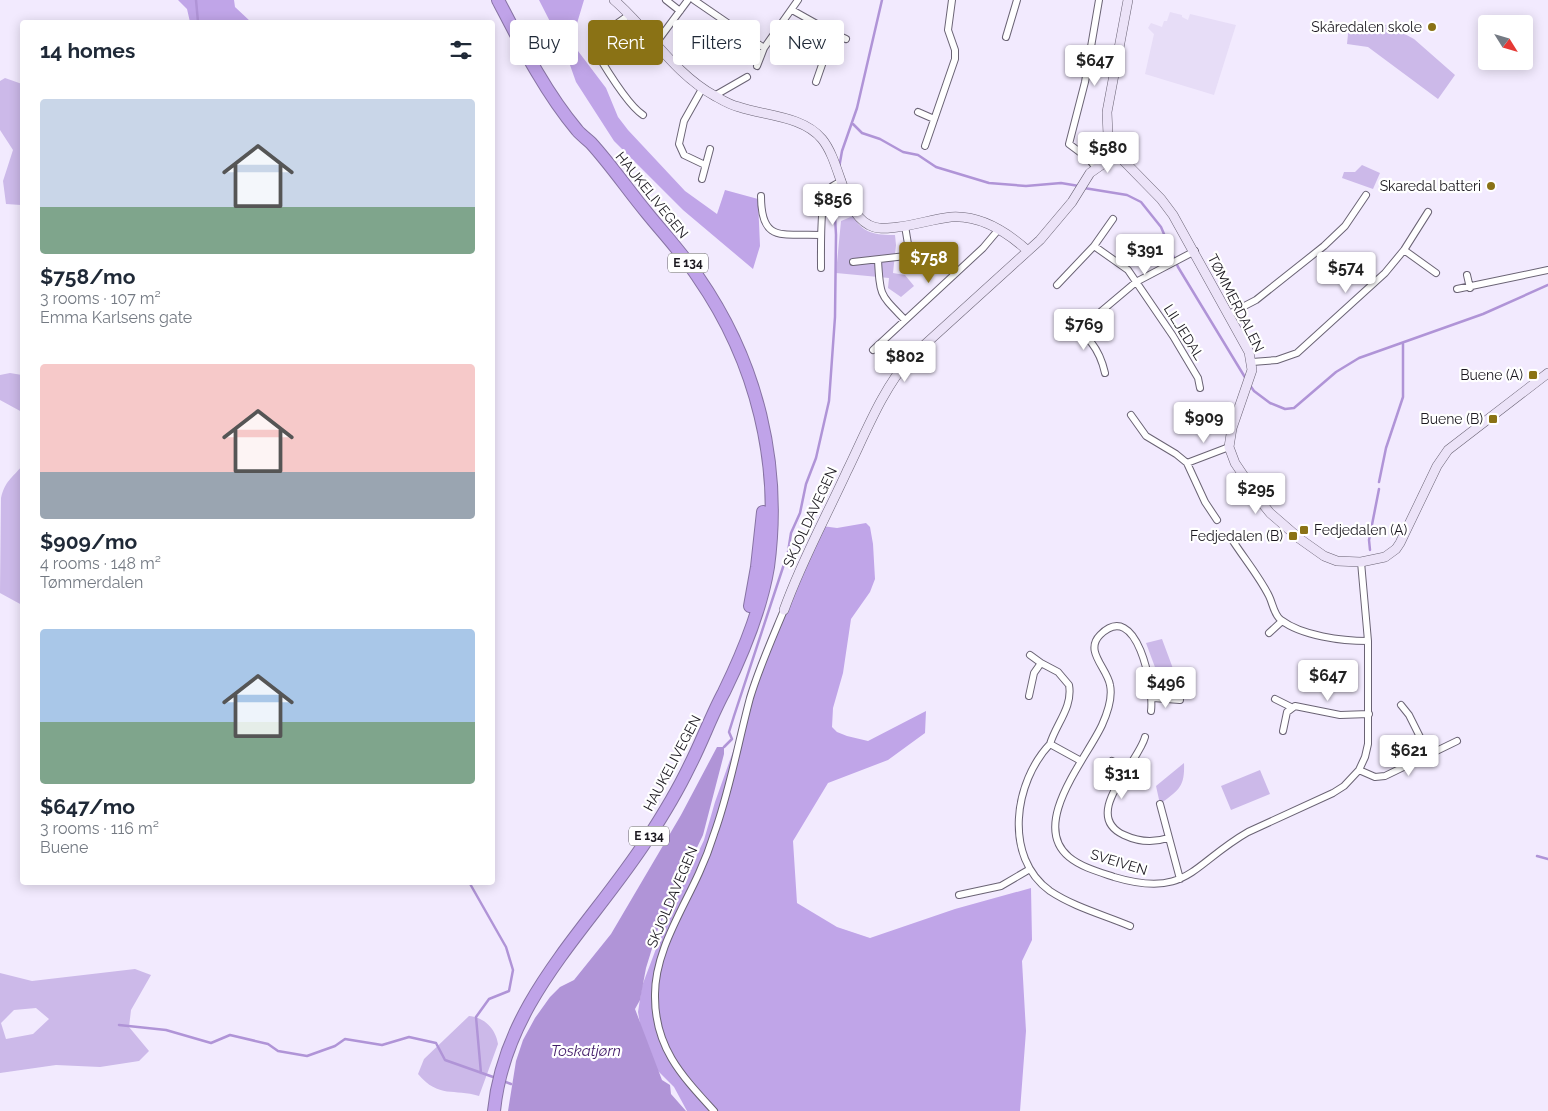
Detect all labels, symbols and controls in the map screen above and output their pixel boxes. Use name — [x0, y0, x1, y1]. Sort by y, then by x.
north arrow — [1478, 15, 1532, 70]
map controls — [1478, 15, 1533, 70]
place label: Skåredalen skole — [1311, 19, 1422, 35]
chip: Buy — [510, 20, 578, 65]
chip: Rent — [588, 20, 663, 65]
chip: Filters — [673, 20, 760, 65]
chip: New — [770, 20, 844, 65]
marker: Skåredalen skole — [1426, 21, 1438, 33]
icon: filters — [447, 36, 475, 64]
text: 14 homes — [40, 38, 135, 63]
pin: $647 — [1065, 44, 1125, 87]
text: $647 — [1076, 51, 1114, 70]
icon: home — [213, 131, 303, 221]
pin: $580 — [1078, 132, 1138, 174]
text: $580 — [1089, 138, 1127, 157]
street label: HAUKELIVEGEN — [612, 149, 692, 241]
place label: Skaredal batteri — [1380, 178, 1481, 194]
marker: Skaredal batteri — [1485, 180, 1497, 192]
pin: $856 — [803, 184, 863, 226]
text: $856 — [814, 190, 852, 209]
pin: $391 — [1115, 234, 1175, 276]
text: $391 — [1127, 240, 1163, 259]
pin: $758 — [899, 242, 959, 284]
text: $758 — [910, 248, 948, 267]
street label: TØMMERDALEN — [1204, 251, 1268, 355]
pin: $574 — [1316, 252, 1376, 294]
road number: E 134 — [668, 254, 708, 272]
text: $574 — [1328, 258, 1364, 277]
text: $758/mo — [40, 264, 135, 289]
text: 3 rooms · 107 m² — [40, 289, 161, 308]
street label: LILJEDAL — [1161, 301, 1207, 363]
text: Emma Karlsens gate — [40, 308, 192, 327]
pin: $769 — [1054, 308, 1114, 351]
text: $769 — [1065, 315, 1103, 334]
pin: $802 — [875, 340, 935, 383]
text: $802 — [886, 347, 924, 366]
place label: Buene (A) — [1460, 367, 1523, 383]
marker: Buene (A) — [1527, 369, 1539, 381]
icon: home — [213, 396, 303, 486]
pin: $909 — [1174, 402, 1234, 444]
text: $909 — [1185, 408, 1223, 427]
place label: Buene (B) — [1420, 411, 1483, 427]
marker: Buene (B) — [1487, 413, 1499, 425]
street label: SKJOLDAVEGEN — [780, 464, 840, 570]
pin: $295 — [1226, 472, 1286, 515]
text: $295 — [1237, 479, 1275, 498]
place label: Fedjedalen (A) — [1314, 522, 1407, 538]
marker: Fedjedalen (A) — [1298, 524, 1310, 536]
place label: Fedjedalen (B) — [1190, 528, 1283, 544]
text: $909/mo — [40, 529, 137, 554]
marker: Fedjedalen (B) — [1287, 530, 1299, 542]
text: 4 rooms · 148 m² — [40, 554, 161, 573]
text: Tømmerdalen — [40, 573, 143, 592]
pin: $647 — [1298, 660, 1358, 702]
icon: home — [213, 661, 303, 751]
pin: $496 — [1136, 666, 1196, 709]
text: $647 — [1309, 666, 1347, 685]
text: $496 — [1147, 673, 1185, 692]
street label: HAUKELIVEGEN — [640, 712, 704, 814]
pin: $621 — [1379, 734, 1439, 777]
text: $621 — [1391, 741, 1427, 760]
pin: $311 — [1092, 758, 1152, 800]
text: $311 — [1105, 764, 1139, 783]
text: $647/mo — [40, 794, 135, 819]
text: 3 rooms · 116 m² — [40, 819, 159, 838]
road number: E 134 — [629, 826, 669, 846]
text: Buene — [40, 838, 88, 857]
street label: SKJOLDAVEGEN — [643, 844, 701, 950]
street label: SVEIVEN — [1089, 846, 1149, 878]
water label: Toskatjørn — [551, 1042, 621, 1060]

